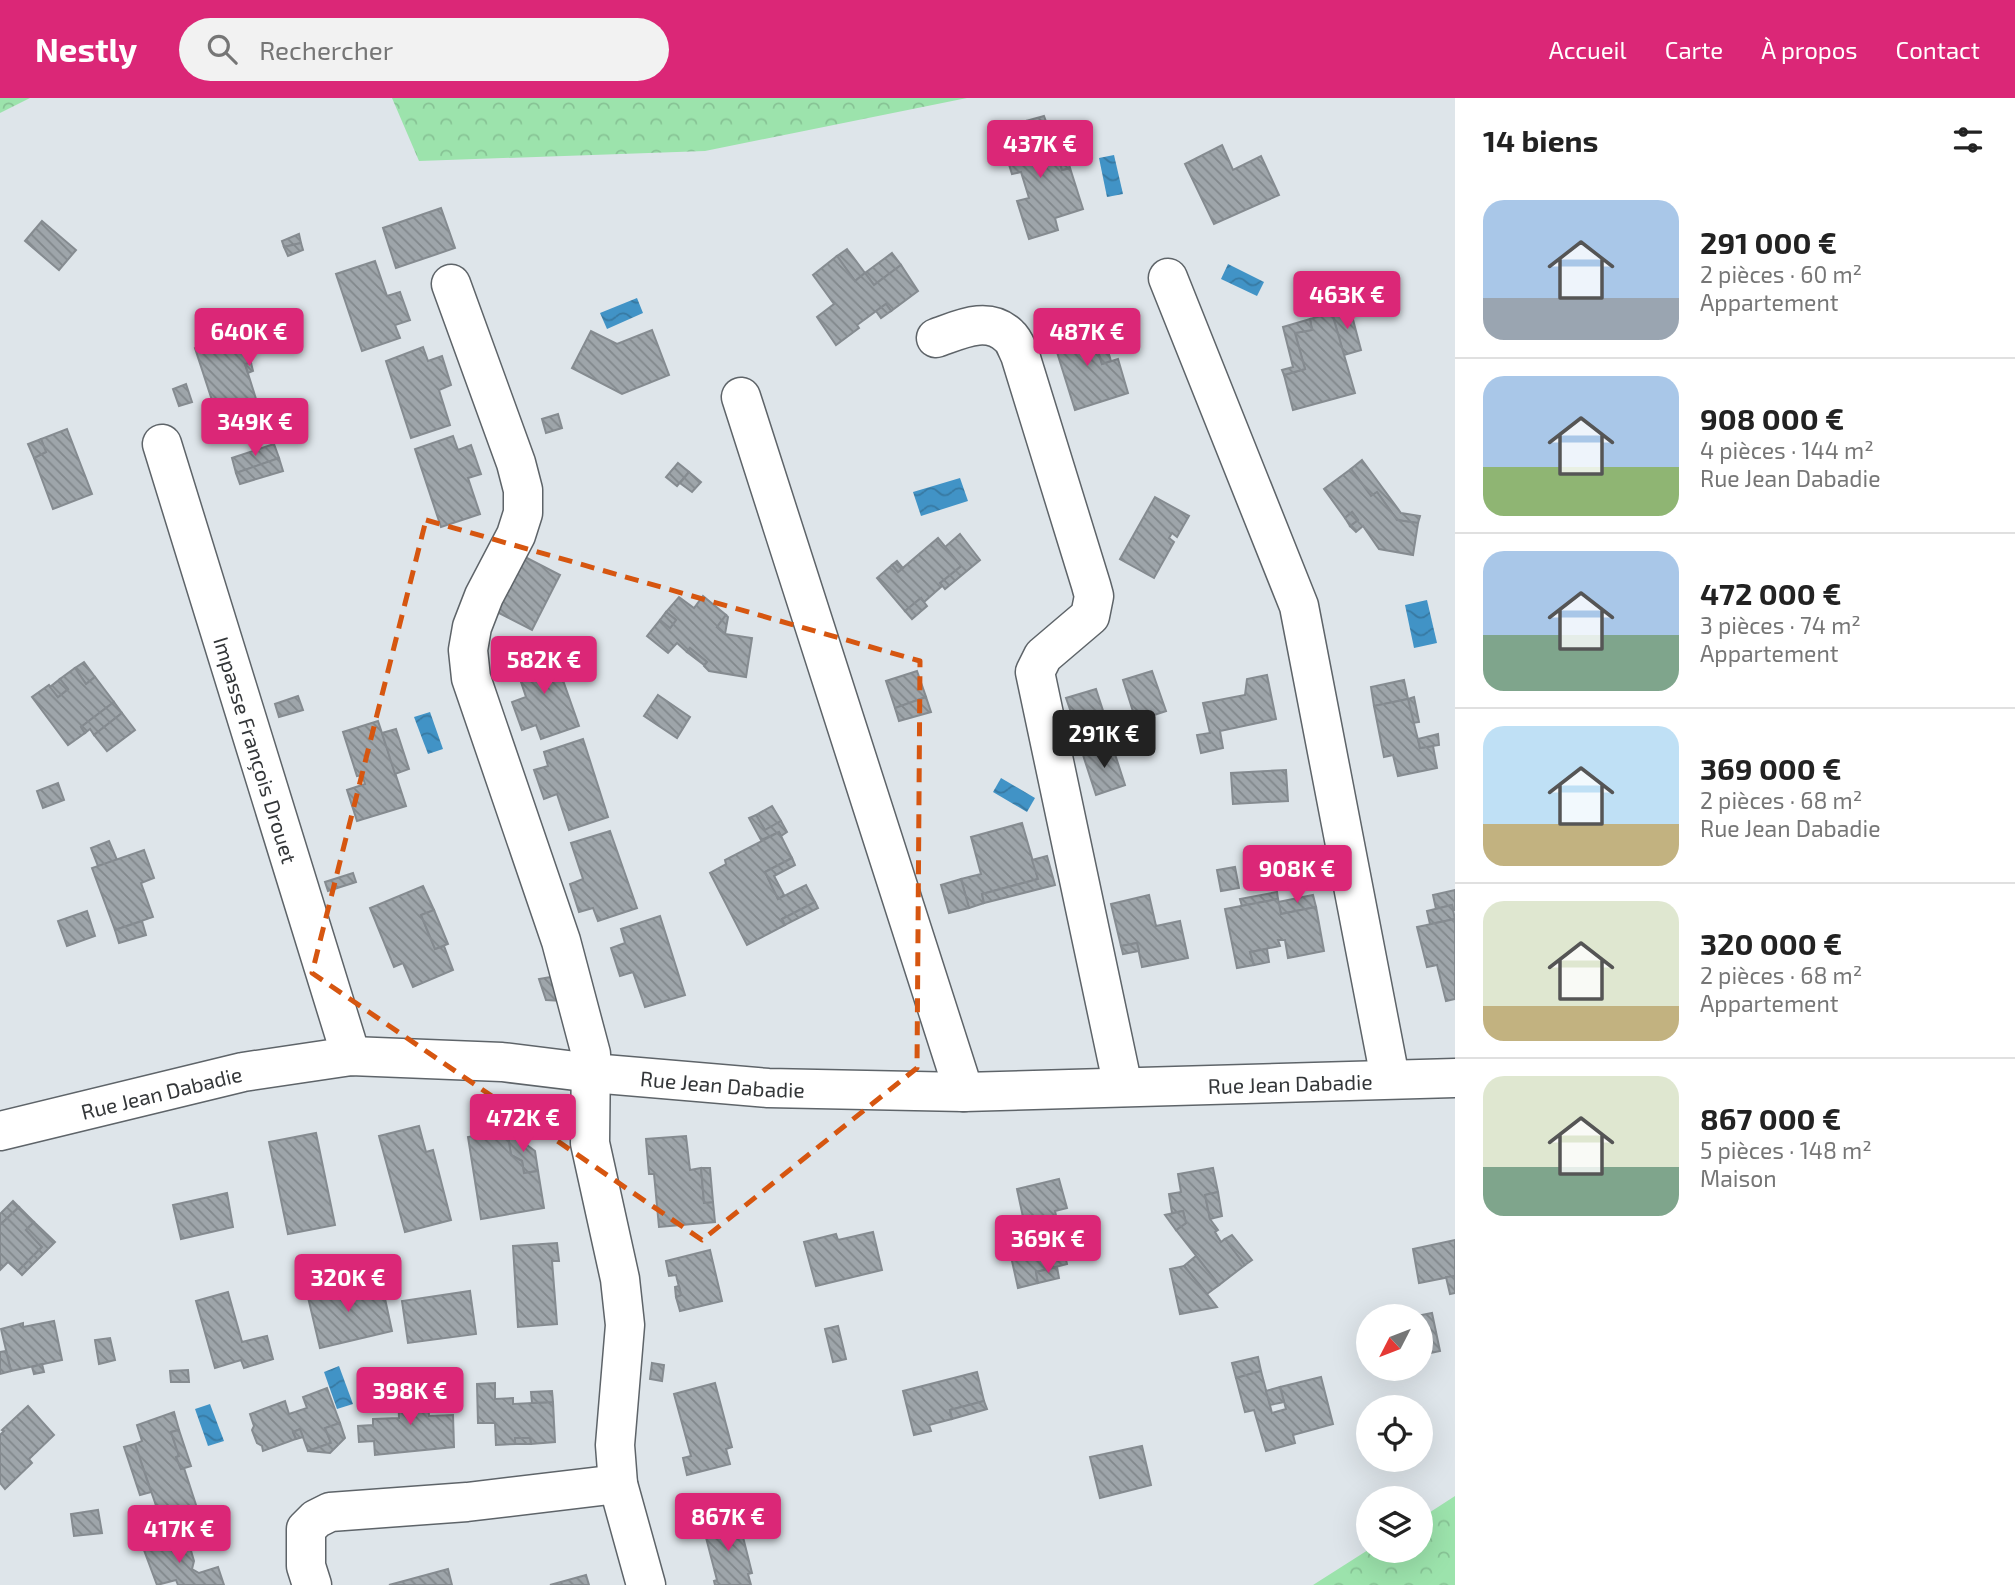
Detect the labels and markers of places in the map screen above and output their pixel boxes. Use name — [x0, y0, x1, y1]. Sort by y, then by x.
pin: 437K € — [983, 120, 1097, 180]
pin: 463K € — [1290, 272, 1404, 331]
pin: 640K € — [192, 308, 306, 368]
pin: 487K € — [1030, 308, 1144, 368]
pin: 349K € — [198, 398, 312, 458]
pin: 582K € — [487, 636, 601, 696]
pin: 291K € — [1047, 710, 1161, 770]
pin: 908K € — [1240, 846, 1354, 905]
pin: 472K € — [466, 1094, 580, 1154]
pin: 369K € — [991, 1216, 1105, 1275]
pin: 320K € — [291, 1254, 405, 1314]
pin: 398K € — [353, 1368, 467, 1427]
pin: 867K € — [671, 1494, 785, 1553]
pin: 417K € — [122, 1506, 236, 1565]

